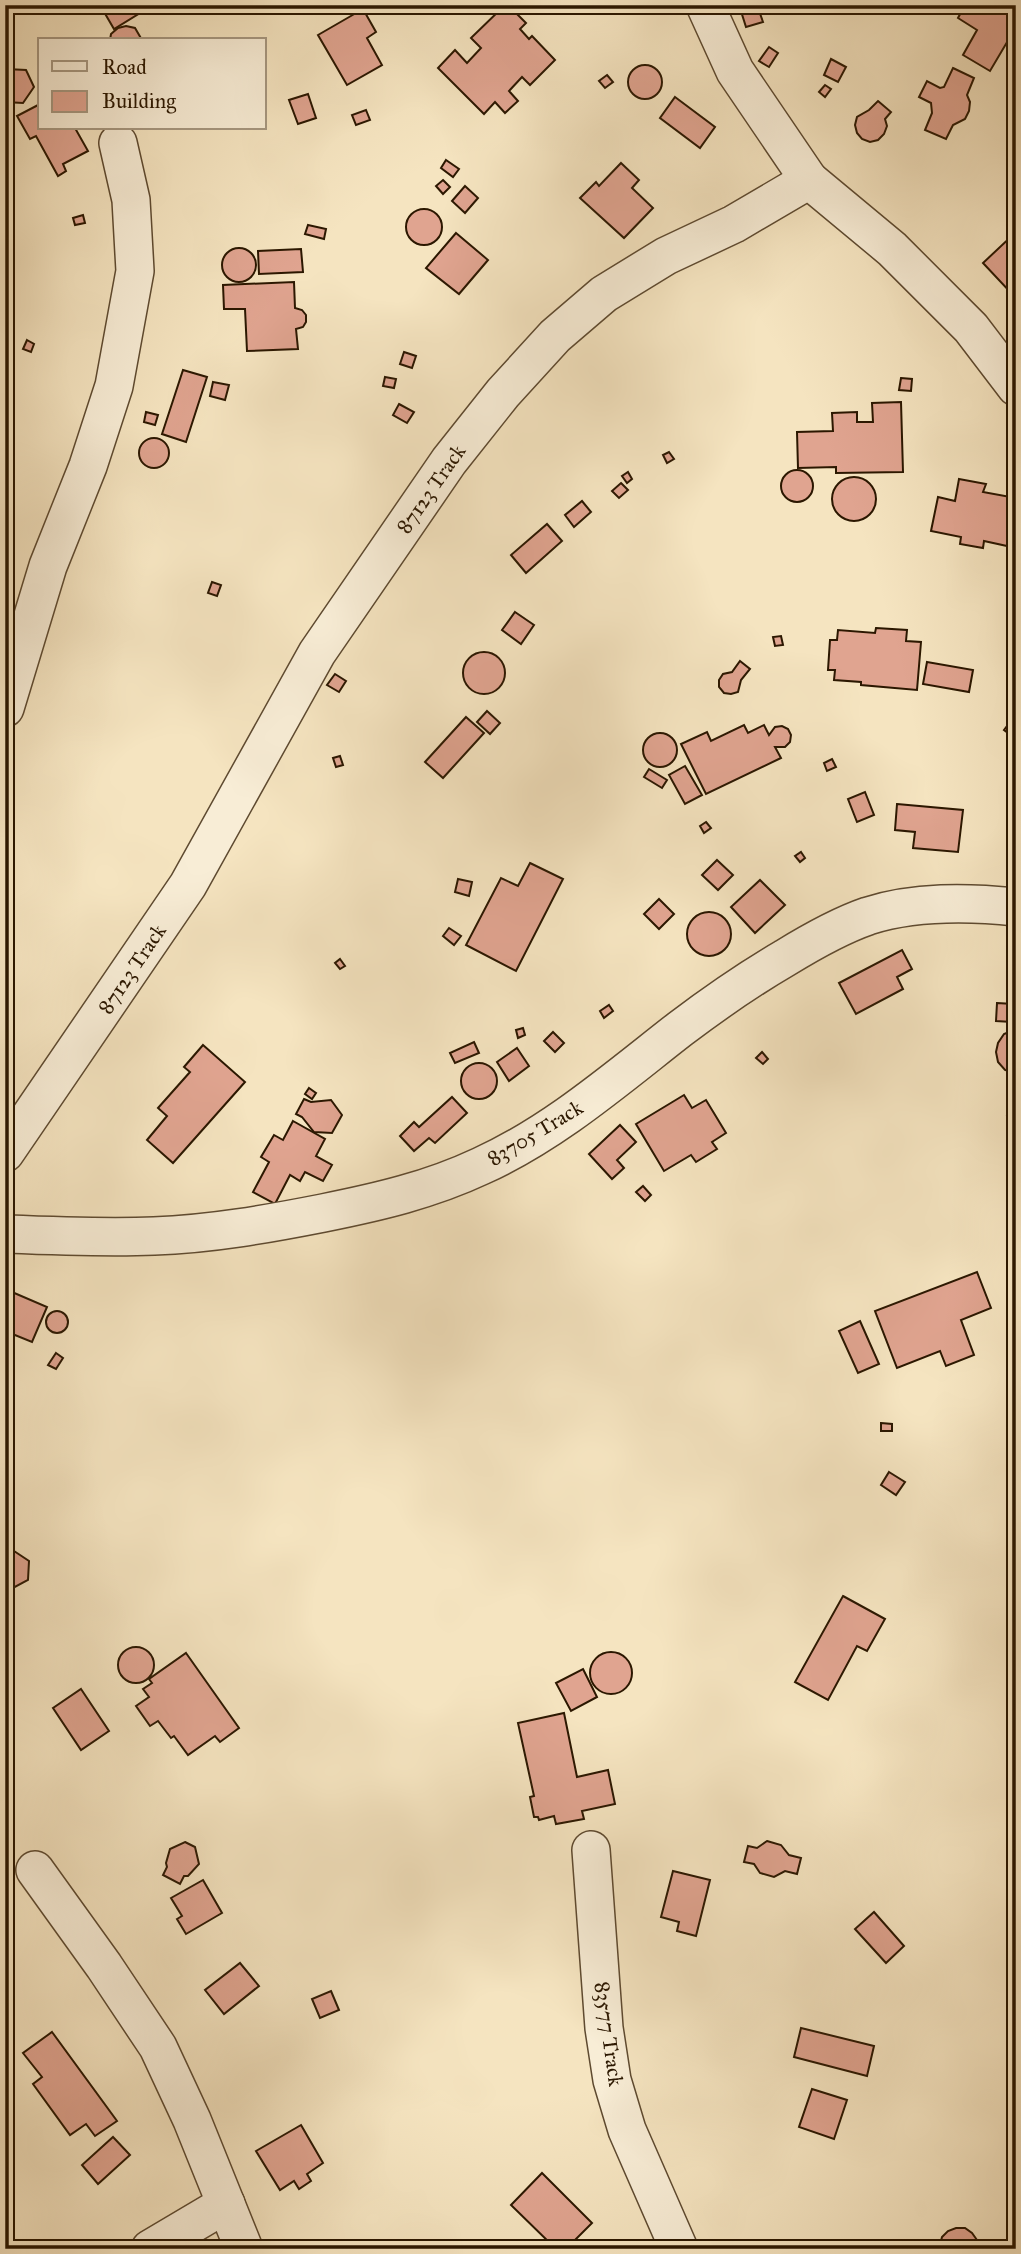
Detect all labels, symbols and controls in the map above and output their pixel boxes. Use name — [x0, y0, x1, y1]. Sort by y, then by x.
legend — [38, 38, 266, 130]
text: Road — [102, 54, 147, 80]
text: Building — [102, 88, 176, 114]
street label: 87123 Track — [391, 439, 471, 539]
street label: 87123 Track — [92, 919, 172, 1019]
street label: 83705 Track — [483, 1094, 588, 1172]
street label: 83577 Track — [589, 1980, 629, 2088]

